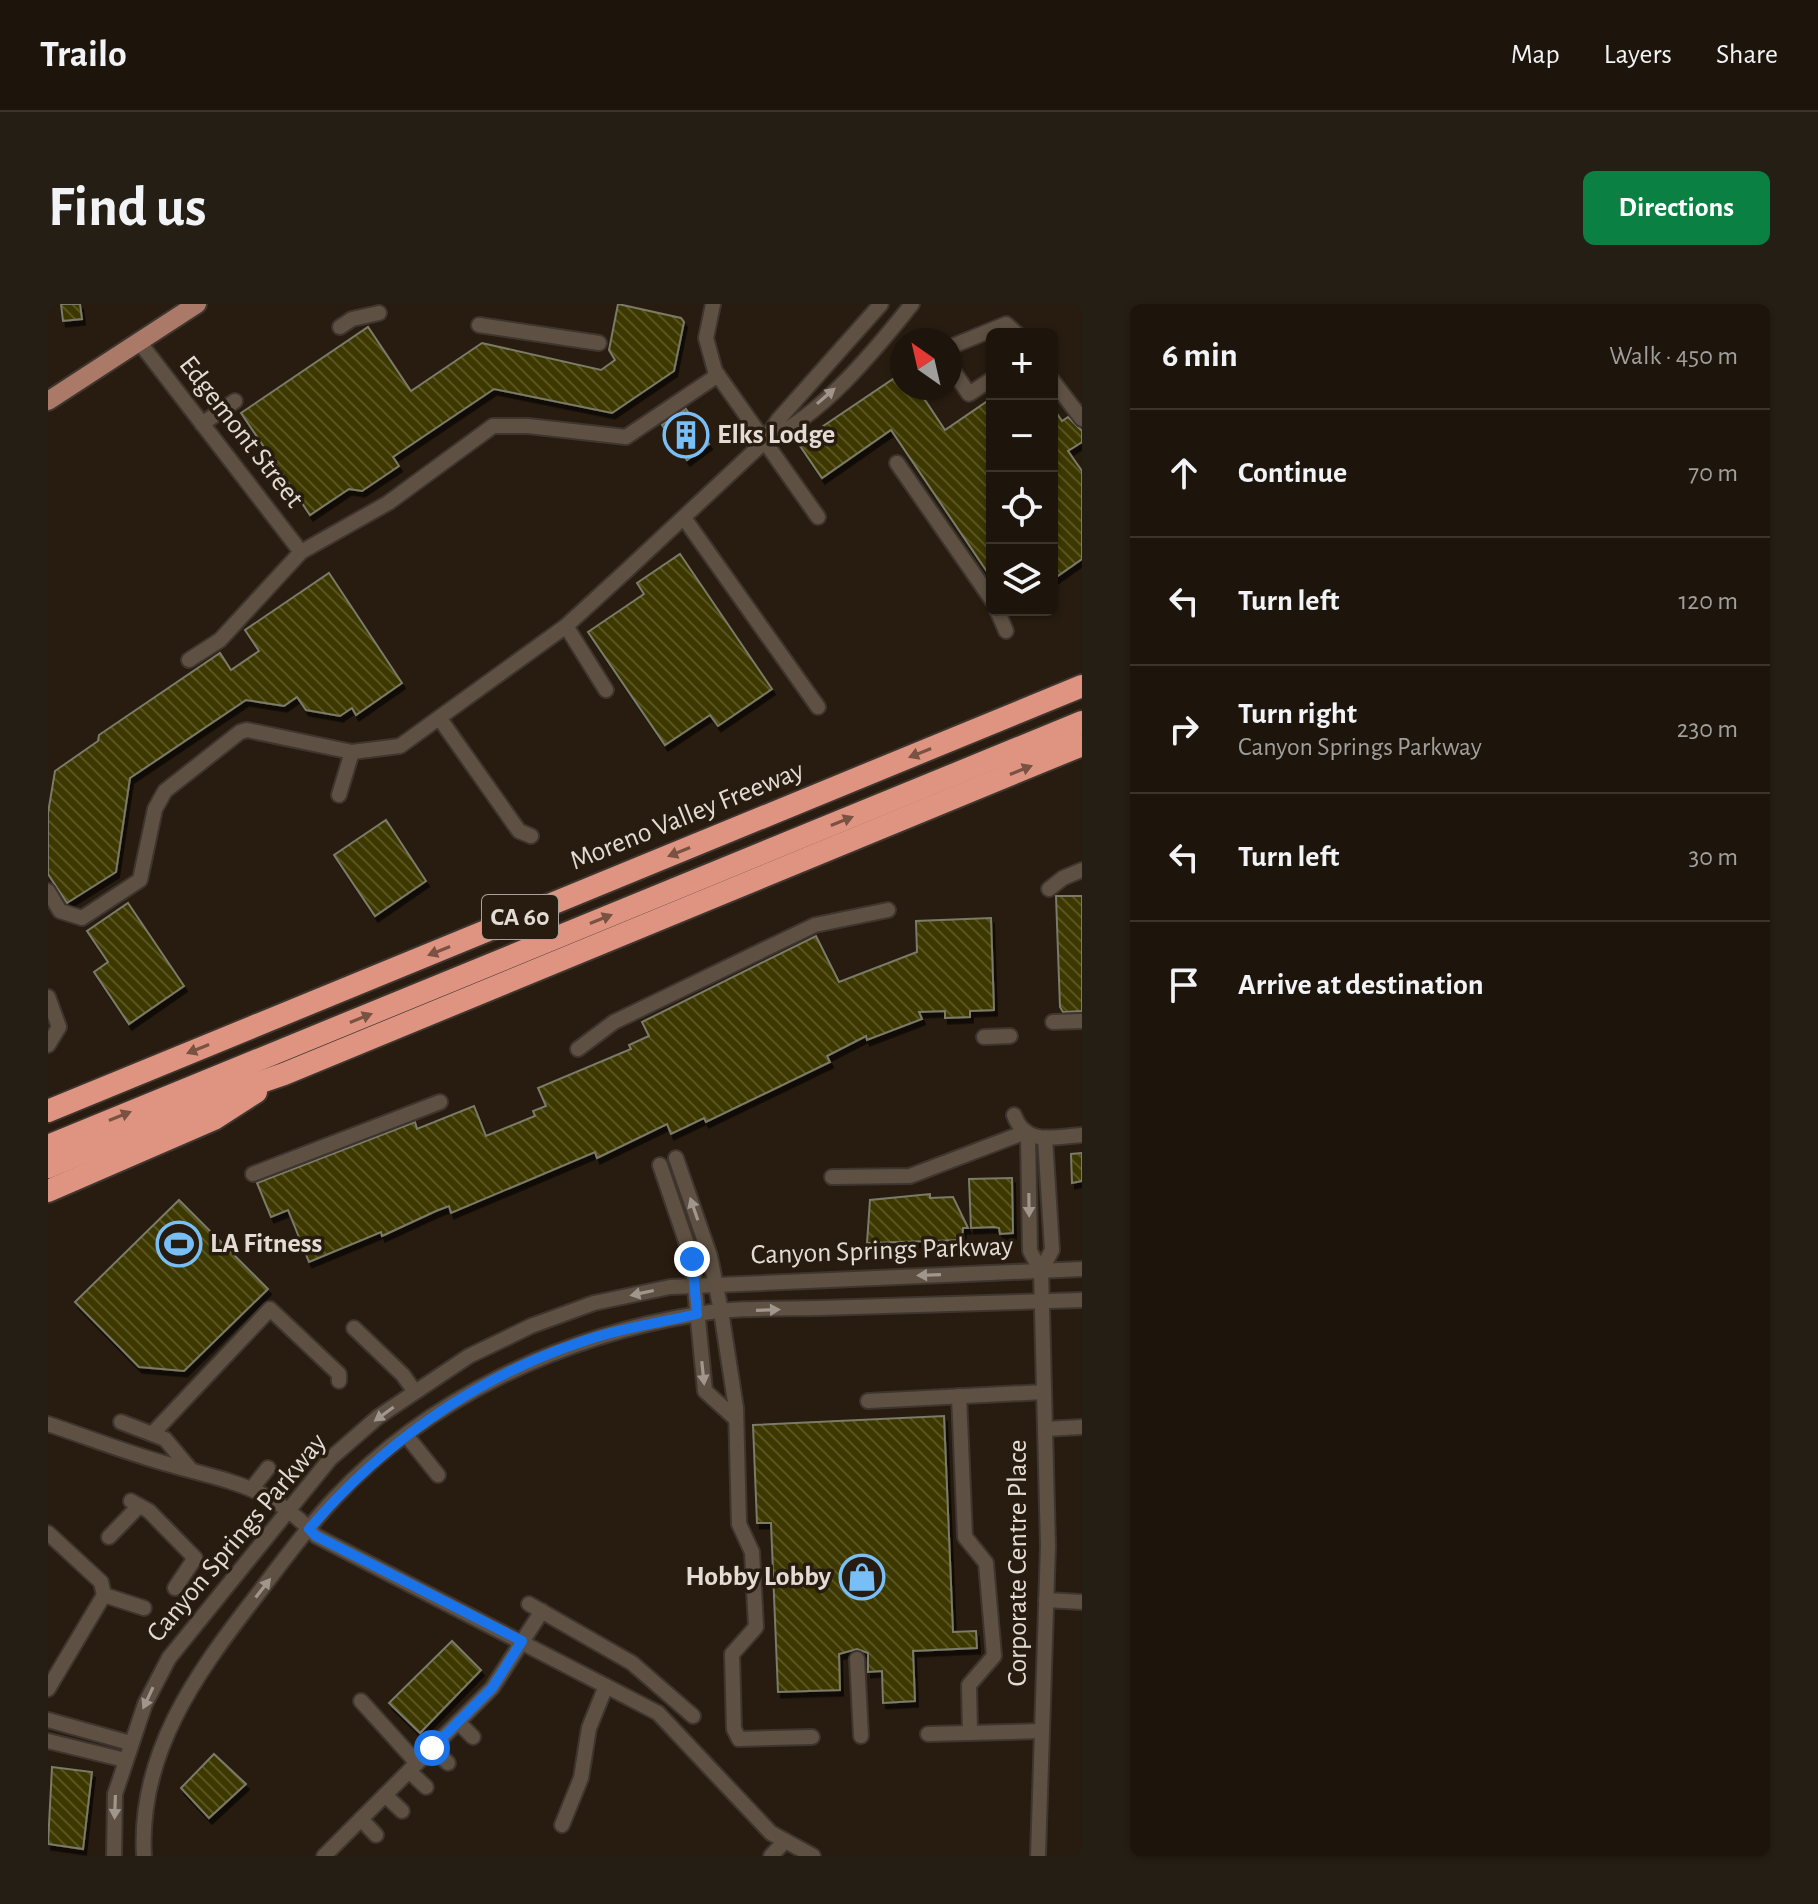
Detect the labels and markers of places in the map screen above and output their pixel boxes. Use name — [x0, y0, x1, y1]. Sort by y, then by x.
building icon: Elks Lodge — [662, 411, 710, 459]
place label: Elks Lodge — [717, 421, 835, 449]
sports icon: LA Fitness — [155, 1220, 203, 1268]
place label: LA Fitness — [210, 1230, 322, 1258]
shop icon: Hobby Lobby — [838, 1553, 886, 1601]
place label: Hobby Lobby — [685, 1563, 831, 1591]

